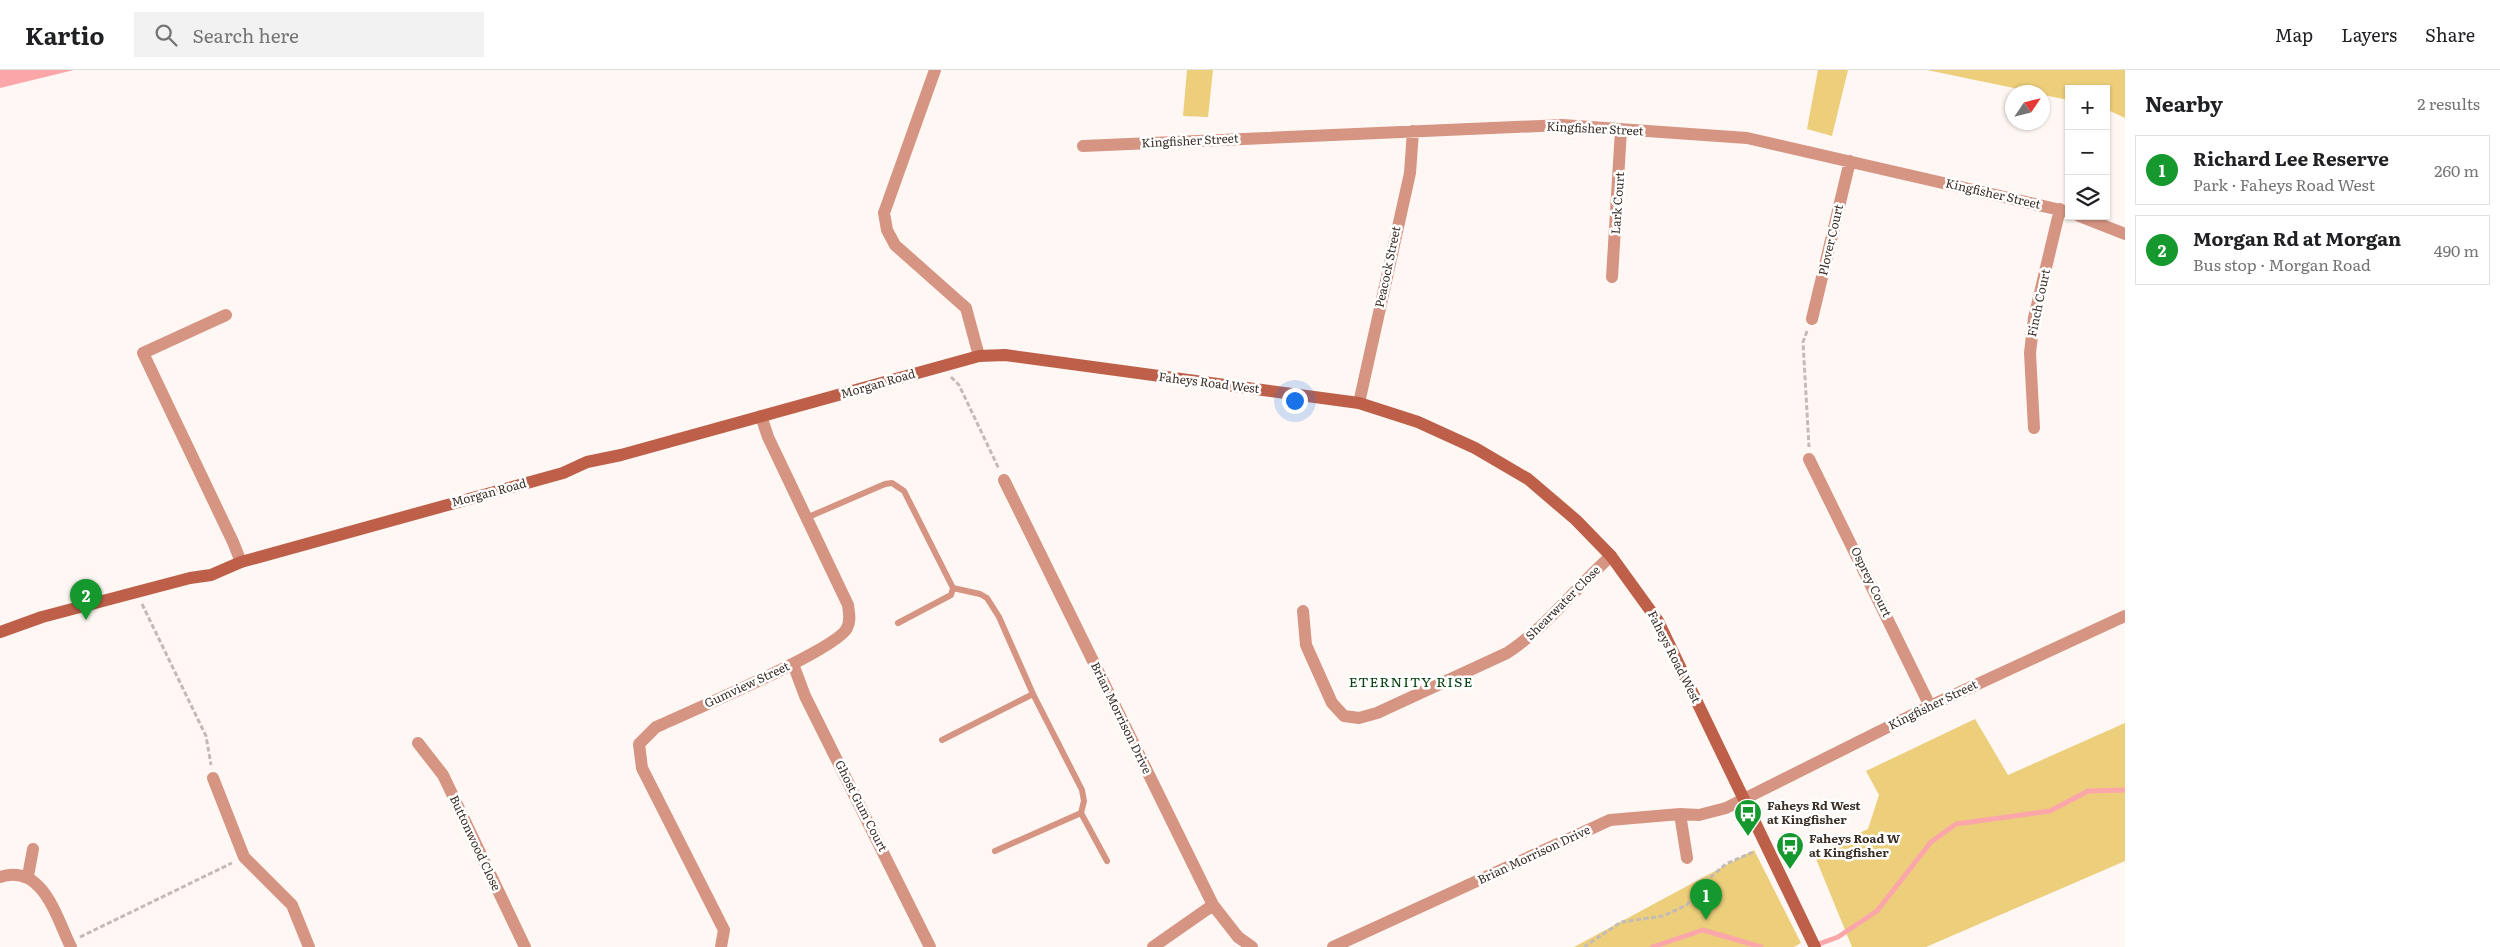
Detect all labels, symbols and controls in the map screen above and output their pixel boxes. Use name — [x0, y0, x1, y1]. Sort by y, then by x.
search box — [134, 12, 484, 57]
text: Kartio — [25, 17, 104, 52]
icon: search — [152, 21, 180, 49]
text: Search here — [192, 21, 299, 49]
text: Map — [2275, 21, 2313, 48]
text: Layers — [2341, 21, 2397, 48]
text: Share — [2425, 21, 2475, 48]
north arrow — [2005, 85, 2050, 130]
map controls — [2065, 85, 2110, 220]
button: + — [2065, 85, 2110, 130]
text: Nearby — [2145, 87, 2223, 118]
text: 2 results — [2417, 91, 2480, 115]
street label: Kingfisher Street — [1546, 116, 1644, 140]
street label: Kingfisher Street — [1141, 128, 1239, 152]
button: − — [2065, 130, 2110, 175]
text: Richard Lee Reserve — [2193, 144, 2389, 172]
text: 1 — [2159, 158, 2165, 182]
text: 260 m — [2434, 158, 2479, 182]
street label: Lark Court — [1606, 171, 1628, 235]
text: Park · Faheys Road West — [2193, 172, 2375, 196]
street label: Kingfisher Street — [1944, 173, 2043, 213]
button: layers — [2065, 175, 2110, 220]
street label: Plover Court — [1813, 202, 1847, 277]
street label: Peacock Street — [1370, 224, 1404, 309]
text: Morgan Rd at Morgan — [2193, 224, 2401, 252]
text: 2 — [2158, 238, 2166, 262]
text: 490 m — [2434, 238, 2479, 262]
text: Bus stop · Morgan Road — [2193, 252, 2371, 276]
street label: Finch Court — [2022, 267, 2054, 338]
street label: Morgan Road — [838, 364, 918, 402]
street label: Faheys Road West — [1158, 367, 1261, 397]
your location — [1282, 388, 1308, 414]
street label: Morgan Road — [449, 473, 529, 511]
street label: Osprey Court — [1847, 543, 1897, 620]
street label: Shearwater Close — [1521, 561, 1604, 644]
pin: 2 — [70, 579, 102, 620]
street label: Faheys Road West — [1644, 607, 1706, 706]
street label: Gumview Street — [701, 656, 792, 712]
street label: Brian Morrison Drive — [1087, 659, 1157, 777]
district label: ETERNITY RISE — [1349, 671, 1473, 691]
street label: Kingfisher Street — [1885, 675, 1980, 733]
street label: Ghost Gum Court — [831, 757, 893, 855]
street label: Buttonwood Close — [446, 792, 506, 893]
place label: Faheys Rd West at Kingfisher — [1767, 796, 1861, 828]
bus stop icon: Faheys Rd West at Kingfisher — [1733, 798, 1763, 837]
street label: Brian Morrison Drive — [1474, 820, 1593, 888]
place label: Faheys Road W at Kingfisher — [1809, 829, 1901, 861]
bus stop icon: Faheys Road W at Kingfisher — [1775, 831, 1805, 870]
pin: 1 — [1690, 879, 1722, 920]

